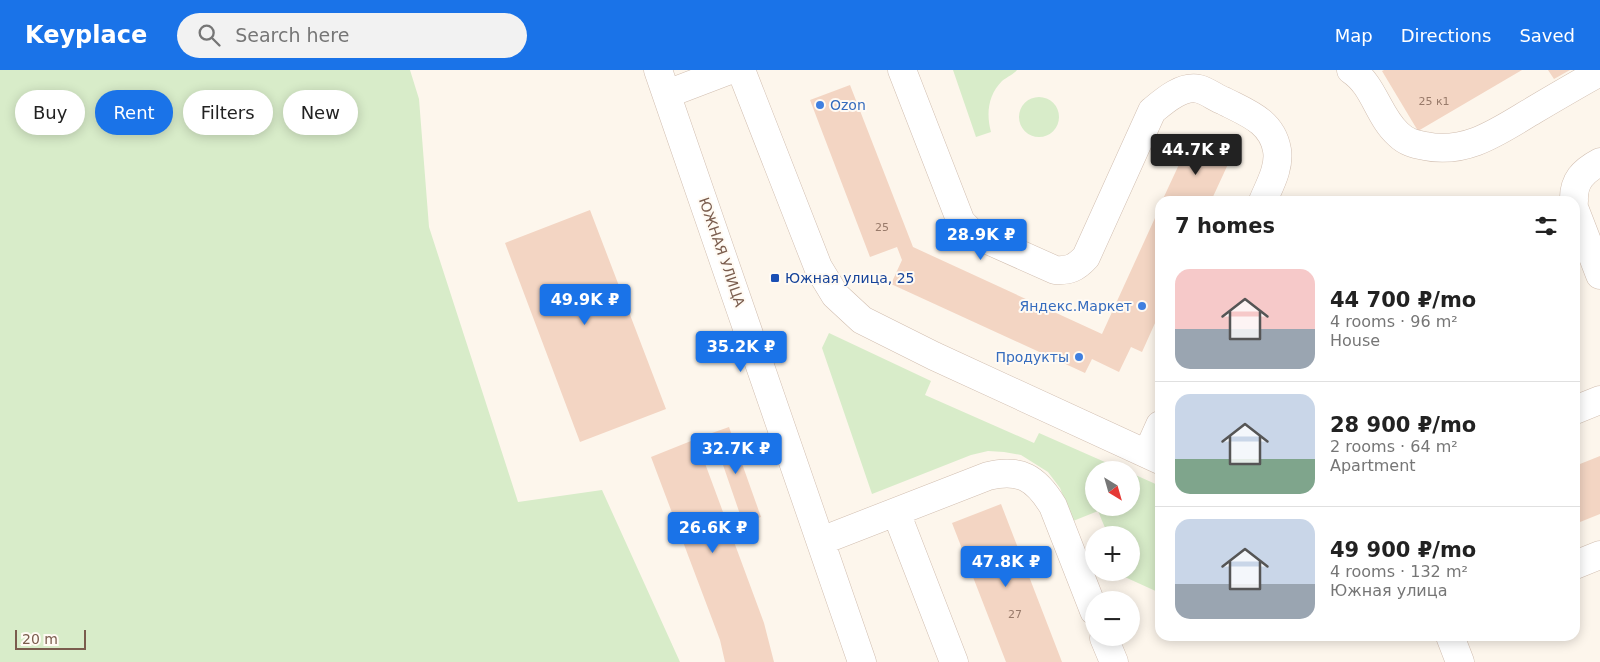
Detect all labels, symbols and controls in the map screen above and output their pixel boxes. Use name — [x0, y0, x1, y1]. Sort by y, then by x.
search box — [177, 13, 527, 58]
text: Keyplace — [25, 21, 147, 49]
icon: search — [195, 21, 223, 49]
text: Search here — [235, 24, 349, 46]
text: Map — [1335, 25, 1373, 46]
text: Directions — [1401, 25, 1491, 46]
text: Saved — [1519, 25, 1575, 46]
chip: Buy — [15, 90, 85, 135]
chip: Rent — [95, 90, 173, 135]
chip: Filters — [183, 90, 273, 135]
chip: New — [283, 90, 358, 135]
house number: 25 к1 — [1418, 95, 1450, 108]
place label: Ozon — [830, 97, 866, 113]
marker: Ozon — [814, 99, 826, 111]
pin: 44.7K ₽ — [1150, 134, 1242, 176]
text: 44.7K ₽ — [1162, 140, 1230, 159]
street label: ЮЖНАЯ УЛИЦА — [696, 195, 748, 309]
icon: filters — [1532, 212, 1560, 240]
text: 7 homes — [1175, 214, 1275, 238]
pin: 28.9K ₽ — [935, 218, 1027, 261]
house number: 25 — [875, 221, 889, 234]
text: 28.9K ₽ — [947, 225, 1015, 244]
place label: Южная улица, 25 — [785, 270, 915, 286]
marker: Южная улица, 25 — [769, 272, 781, 284]
pin: 49.9K ₽ — [539, 284, 631, 326]
text: 44 700 ₽/mo — [1330, 288, 1476, 312]
icon: home — [1215, 289, 1275, 349]
text: 49.9K ₽ — [551, 290, 619, 309]
place label: Яндекс.Маркет — [1019, 298, 1132, 314]
marker: Яндекс.Маркет — [1136, 300, 1148, 312]
text: 4 rooms · 96 m² — [1330, 312, 1458, 331]
pin: 35.2K ₽ — [695, 330, 787, 373]
text: House — [1330, 331, 1380, 350]
text: 35.2K ₽ — [707, 337, 775, 356]
place label: Продукты — [995, 349, 1069, 365]
marker: Продукты — [1073, 351, 1085, 363]
text: 28 900 ₽/mo — [1330, 413, 1476, 437]
icon: home — [1215, 414, 1275, 474]
pin: 32.7K ₽ — [690, 432, 782, 475]
text: 2 rooms · 64 m² — [1330, 437, 1458, 456]
text: 32.7K ₽ — [702, 439, 770, 458]
text: Apartment — [1330, 456, 1416, 475]
north arrow — [1085, 461, 1140, 516]
map controls — [1085, 461, 1140, 646]
pin: 26.6K ₽ — [667, 512, 759, 554]
text: 26.6K ₽ — [679, 518, 747, 537]
button: + — [1085, 526, 1140, 581]
text: 49 900 ₽/mo — [1330, 538, 1476, 562]
icon: home — [1215, 539, 1275, 599]
pin: 47.8K ₽ — [960, 546, 1052, 588]
text: 47.8K ₽ — [972, 552, 1040, 571]
text: 4 rooms · 132 m² — [1330, 562, 1468, 581]
text: Южная улица — [1330, 581, 1447, 600]
button: − — [1085, 591, 1140, 646]
house number: 27 — [1008, 608, 1022, 621]
scale bar — [15, 627, 86, 650]
text: 20 m — [22, 631, 58, 647]

